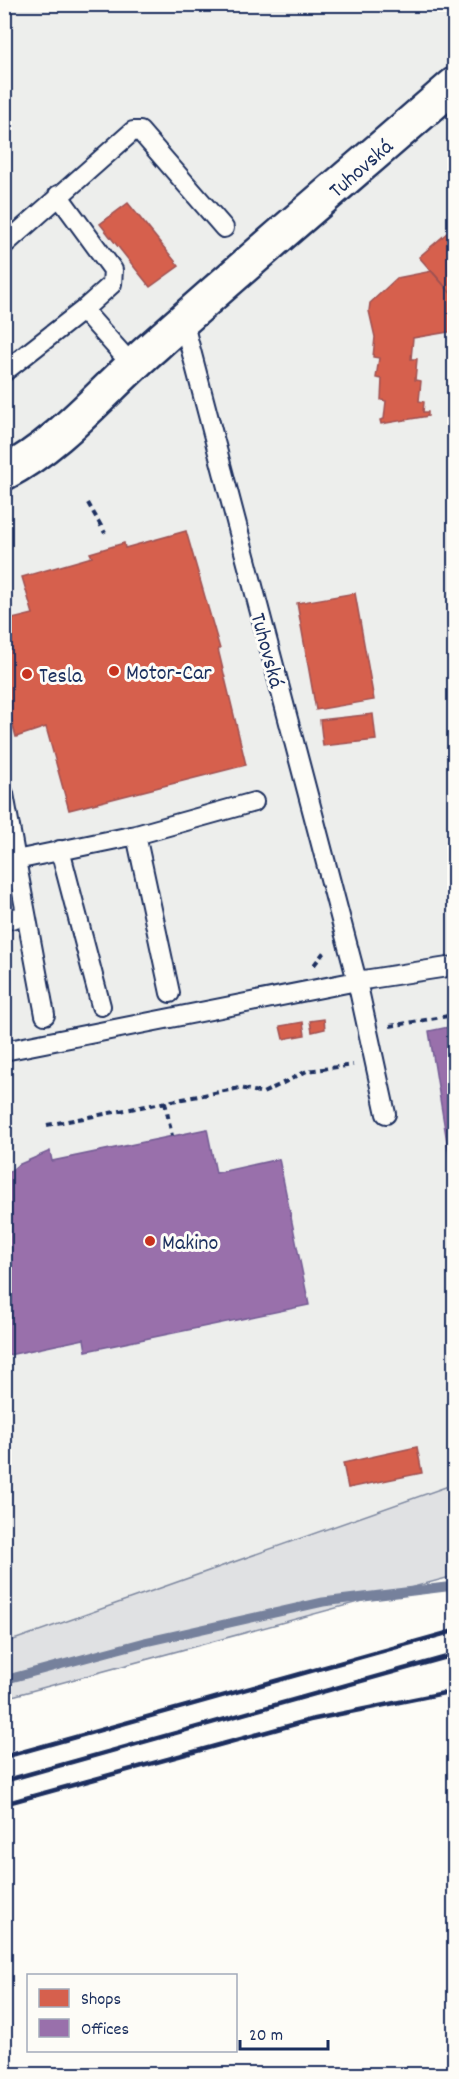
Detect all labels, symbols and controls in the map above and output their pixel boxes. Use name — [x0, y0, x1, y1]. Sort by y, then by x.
street label: Tuhovská — [323, 133, 401, 206]
street label: Tuhovská — [241, 610, 291, 692]
place label: Motor-Car — [126, 659, 212, 690]
place label: Tesla — [39, 662, 83, 693]
marker: Motor-Car — [107, 664, 121, 678]
marker: Tesla — [20, 667, 34, 681]
place label: Makino — [162, 1229, 218, 1260]
marker: Makino — [143, 1234, 157, 1248]
legend — [27, 1974, 237, 2052]
text: Shops — [81, 1988, 121, 2013]
scale bar — [240, 2013, 328, 2051]
text: Offices — [81, 2018, 129, 2043]
text: 20 m — [249, 2024, 283, 2049]

